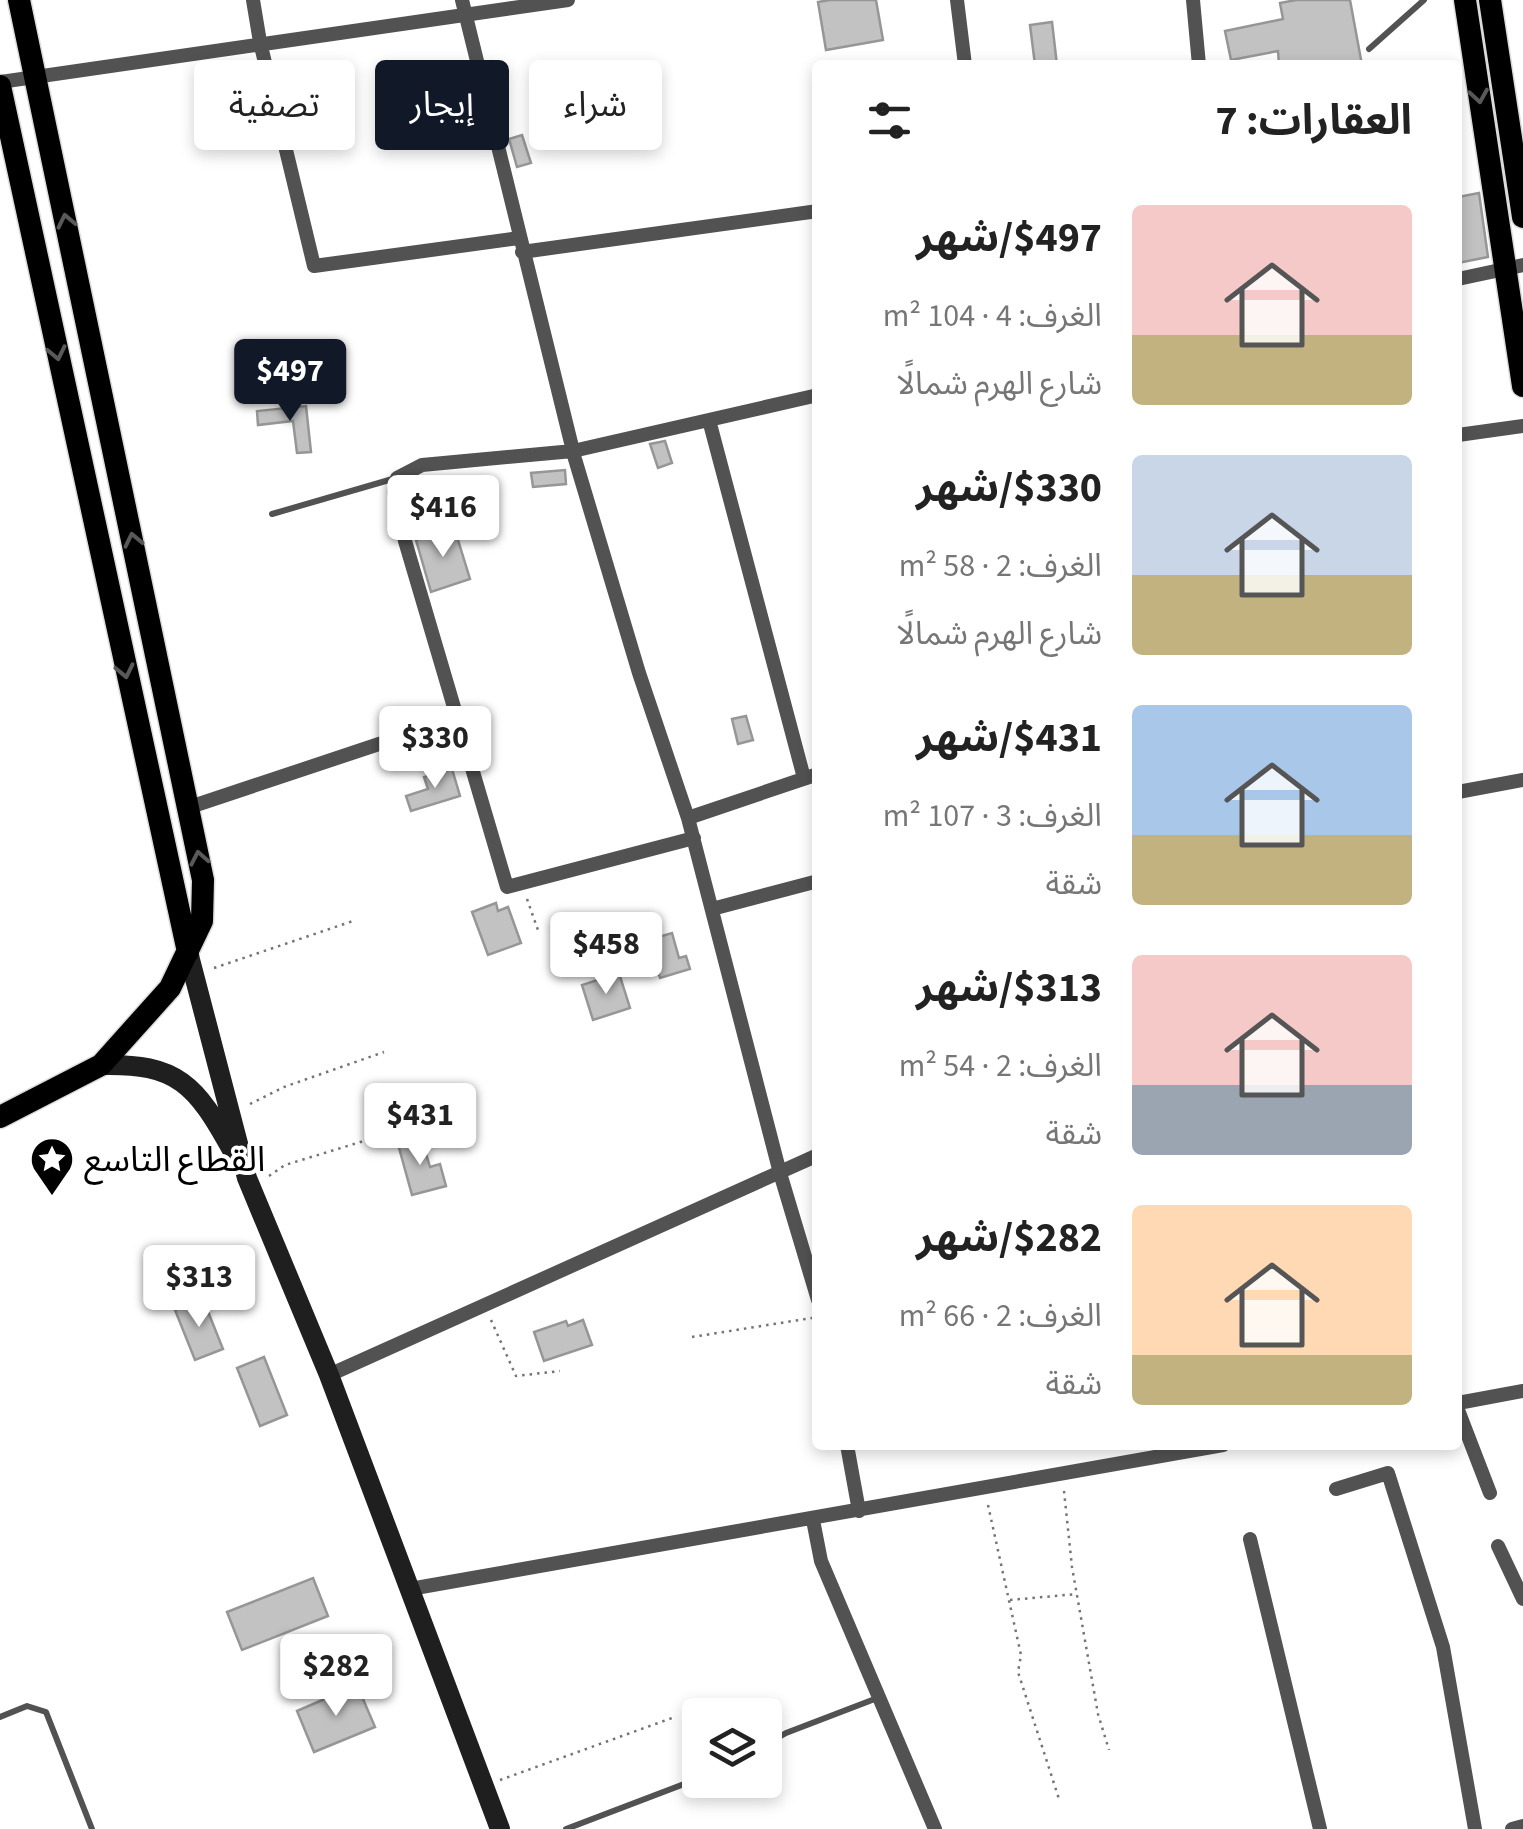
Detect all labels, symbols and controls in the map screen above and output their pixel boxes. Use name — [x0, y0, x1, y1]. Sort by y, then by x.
chip: تصفية — [194, 60, 355, 150]
chip: إيجار — [375, 60, 509, 150]
chip: شراء — [529, 60, 662, 150]
one-way arrow — [1468, 88, 1489, 105]
text: العقارات: 7 — [1216, 91, 1412, 151]
icon: filters — [862, 93, 917, 148]
text: $497/شهر — [916, 208, 1102, 268]
one-way arrow — [57, 213, 78, 230]
icon: home — [1212, 245, 1332, 365]
text: الغرف: 4 · 104 m² — [883, 293, 1102, 339]
pin: $497 — [231, 339, 349, 424]
one-way arrow — [46, 344, 67, 361]
text: $497 — [256, 348, 324, 394]
text: شارع الهرم شمالًا — [896, 361, 1102, 407]
text: $330/شهر — [916, 458, 1102, 518]
pin: $416 — [384, 475, 502, 560]
text: $416 — [409, 484, 477, 530]
icon: home — [1212, 495, 1332, 615]
one-way arrow — [123, 532, 144, 549]
text: الغرف: 2 · 58 m² — [899, 543, 1102, 589]
text: شارع الهرم شمالًا — [896, 611, 1102, 657]
one-way arrow — [114, 662, 135, 679]
pin: $330 — [376, 706, 494, 791]
text: $431/شهر — [916, 708, 1102, 768]
text: $330 — [401, 715, 469, 761]
icon: home — [1212, 745, 1332, 865]
text: الغرف: 3 · 107 m² — [883, 793, 1102, 839]
one-way arrow — [189, 850, 210, 866]
text: شقة — [1046, 861, 1102, 907]
pin: $458 — [547, 912, 665, 997]
text: $458 — [572, 921, 640, 967]
text: $313/شهر — [916, 958, 1102, 1018]
icon: home — [1212, 995, 1332, 1115]
text: الغرف: 2 · 54 m² — [899, 1043, 1102, 1089]
pin: $431 — [361, 1083, 479, 1168]
text: $431 — [386, 1092, 454, 1138]
text: شقة — [1046, 1111, 1102, 1157]
place label: القطاع التاسع — [84, 1135, 265, 1185]
place icon: القطاع التاسع — [29, 1136, 75, 1197]
text: $282/شهر — [916, 1208, 1102, 1268]
pin: $313 — [140, 1245, 258, 1330]
icon: home — [1212, 1245, 1332, 1365]
text: $313 — [165, 1254, 233, 1300]
text: الغرف: 2 · 66 m² — [899, 1293, 1102, 1339]
text: شقة — [1046, 1361, 1102, 1407]
pin: $282 — [277, 1634, 395, 1719]
text: $282 — [302, 1643, 370, 1689]
map controls — [682, 1698, 782, 1798]
button: layers — [682, 1698, 782, 1798]

